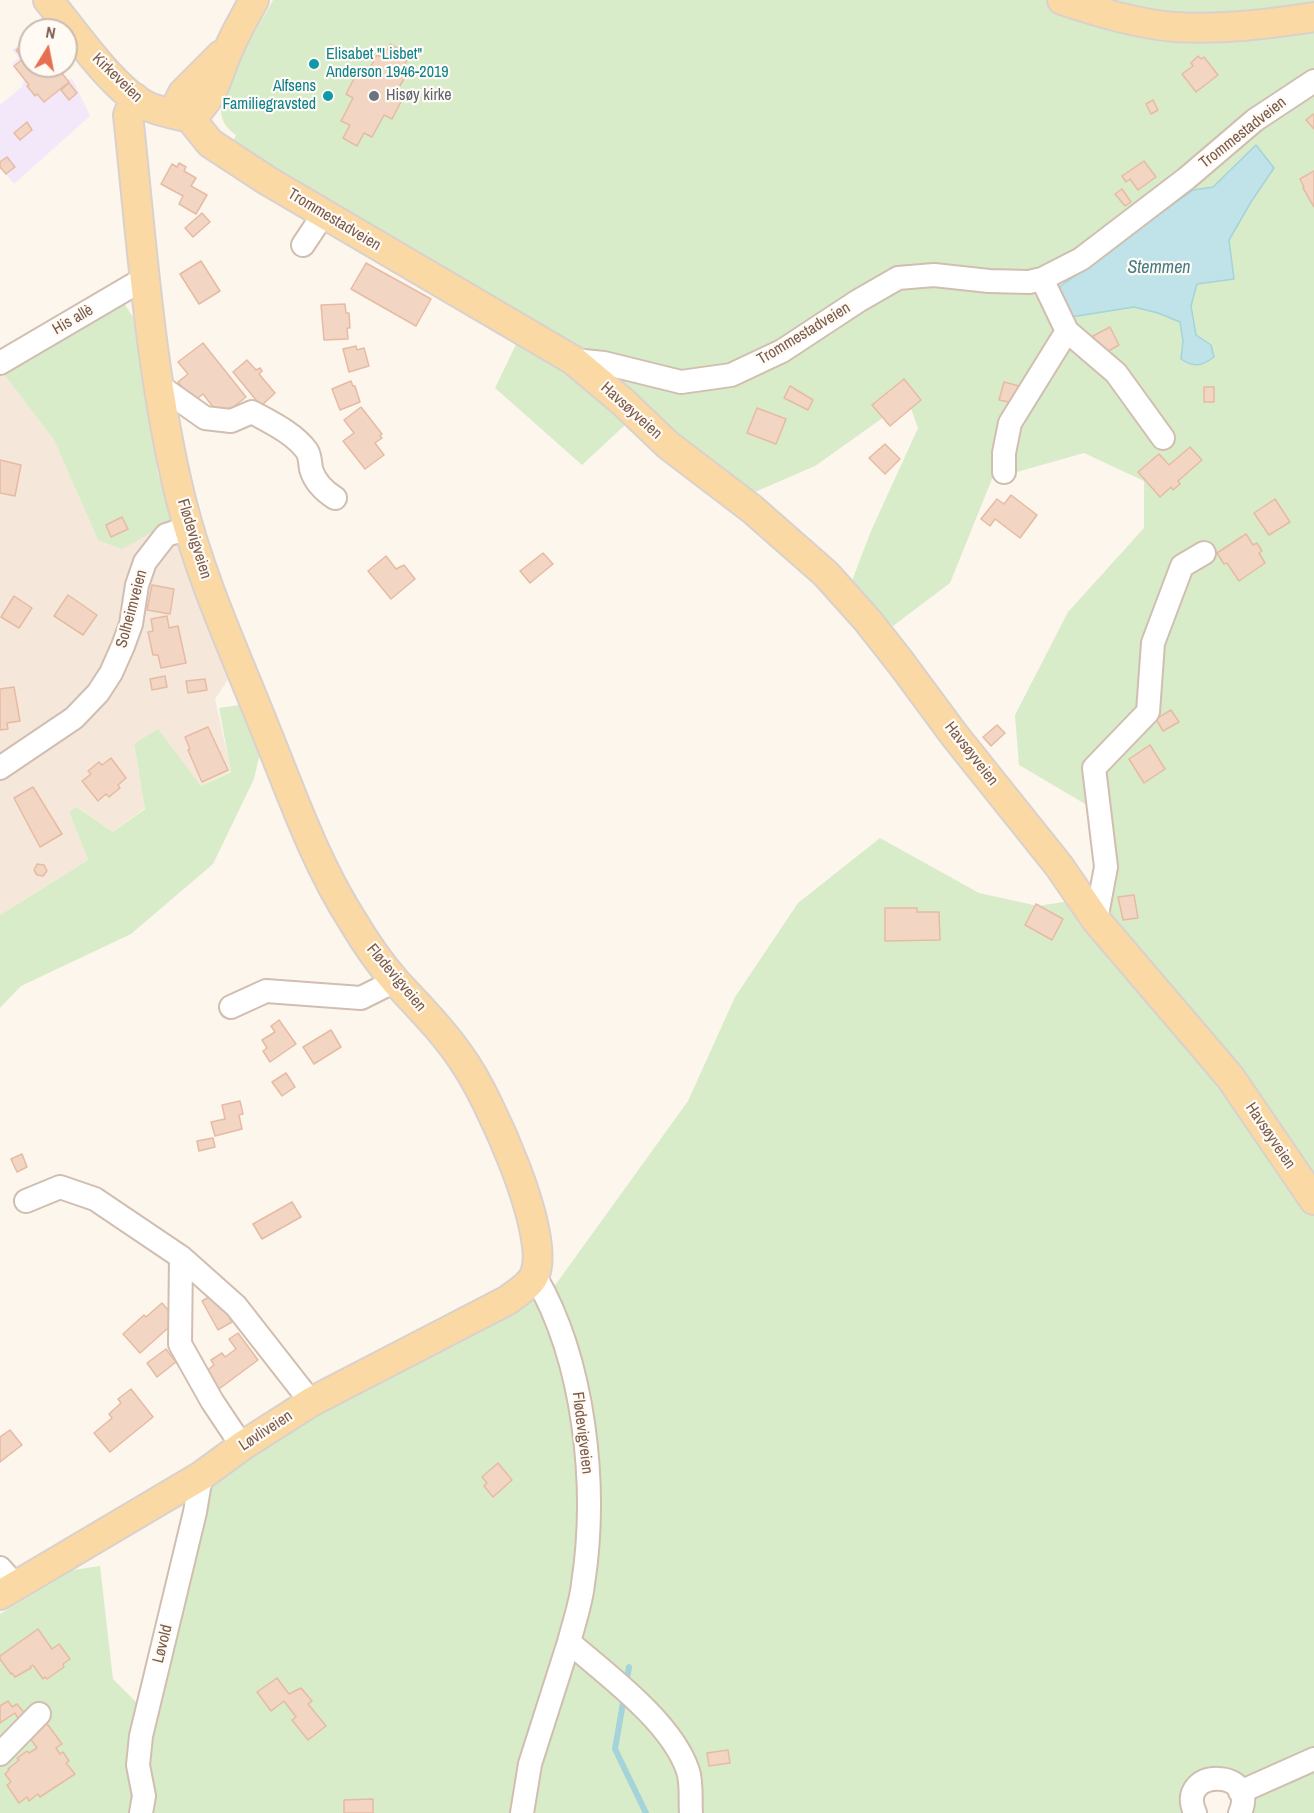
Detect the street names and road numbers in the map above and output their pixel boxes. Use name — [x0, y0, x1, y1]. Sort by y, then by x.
street label: Kirkeveien — [88, 49, 146, 107]
street label: Trommestadveien — [1196, 93, 1290, 173]
street label: Trommestadveien — [284, 185, 384, 255]
street label: Trommestadveien — [754, 299, 854, 369]
street label: His allè — [49, 301, 97, 339]
street label: Havsøyveien — [596, 378, 666, 444]
street label: Flødevigveien — [173, 497, 215, 581]
street label: Solheimveien — [112, 568, 152, 650]
street label: Havsøyveien — [940, 718, 1002, 790]
street label: Flødevigveien — [362, 940, 430, 1016]
street label: Havsøyveien — [1241, 1099, 1299, 1173]
street label: Flødevigveien — [567, 1391, 597, 1475]
street label: Løvliveien — [236, 1407, 296, 1455]
street label: Løvold — [149, 1623, 177, 1665]

